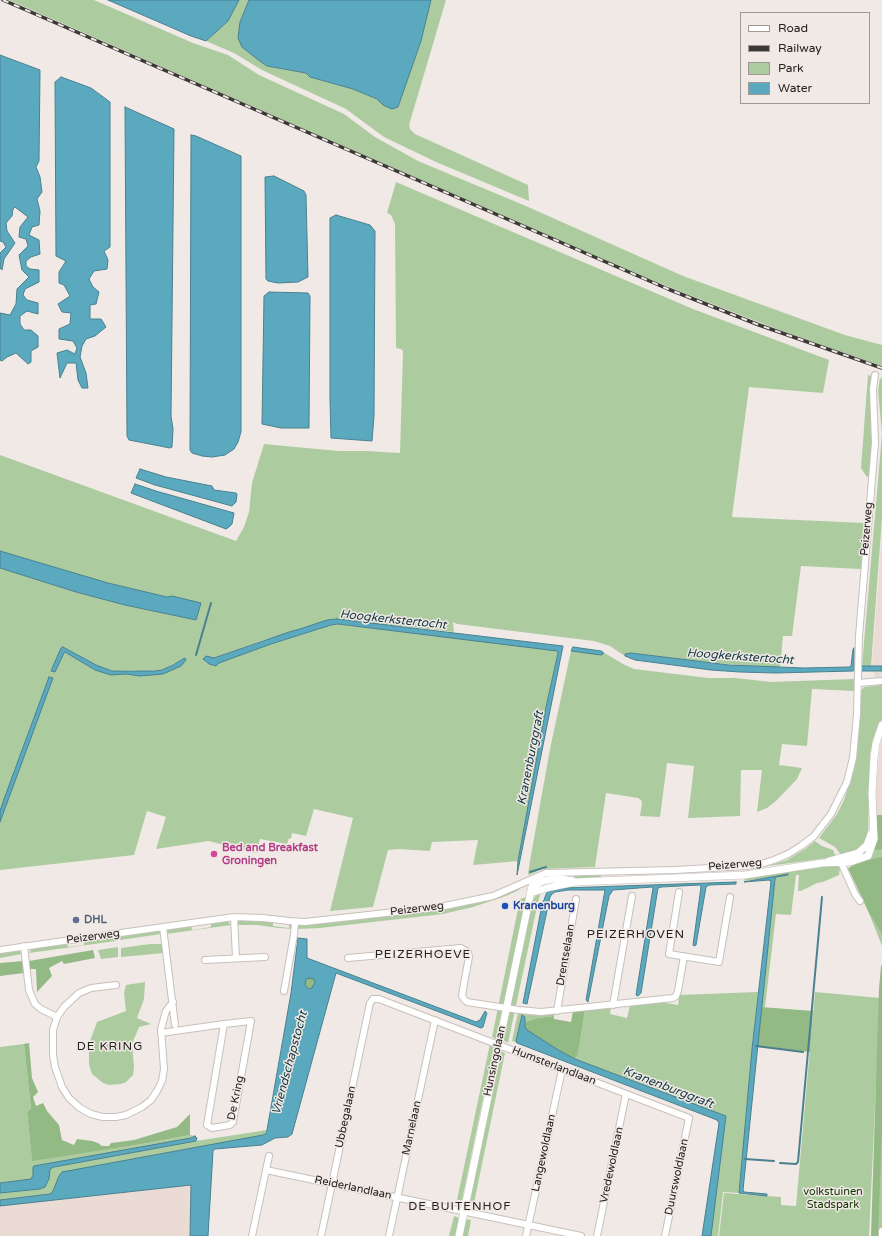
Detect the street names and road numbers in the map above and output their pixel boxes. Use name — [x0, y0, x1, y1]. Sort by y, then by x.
street label: Peizerweg — [858, 502, 876, 556]
street label: Peizerweg — [708, 856, 762, 874]
street label: Peizerweg — [389, 899, 445, 919]
street label: Drentselaan — [554, 923, 578, 987]
street label: Peizerweg — [65, 927, 121, 947]
street label: Hunsingolaan — [481, 1025, 509, 1097]
street label: Humsterlandlaan — [510, 1044, 598, 1088]
street label: De Kring — [225, 1075, 247, 1121]
street label: Ubbegalaan — [333, 1085, 359, 1149]
street label: Marnelaan — [400, 1099, 424, 1157]
street label: Langewoldlaan — [529, 1113, 559, 1193]
street label: Vredewoldlaan — [598, 1126, 626, 1204]
street label: Duurswoldlaan — [662, 1138, 692, 1216]
street label: Reiderlandlaan — [313, 1173, 393, 1203]

